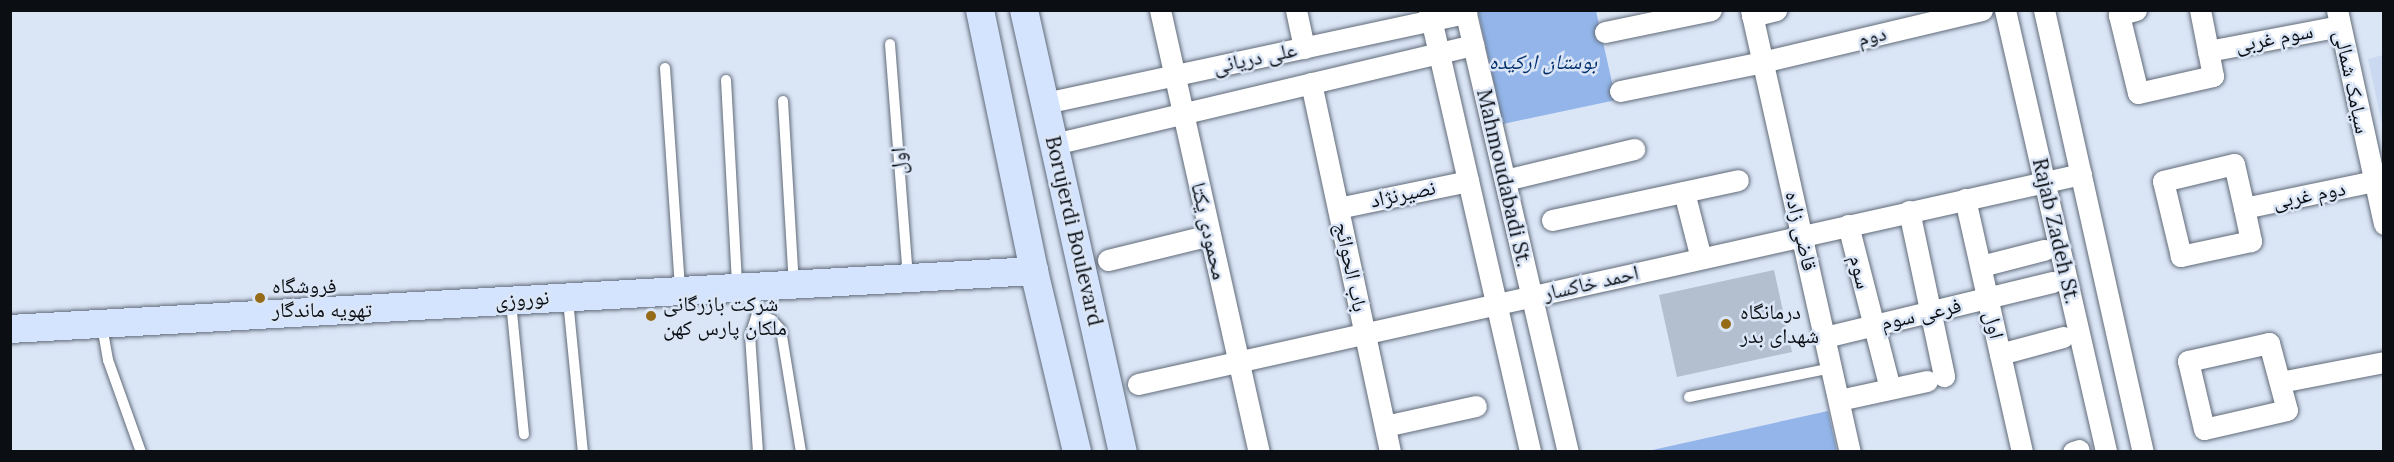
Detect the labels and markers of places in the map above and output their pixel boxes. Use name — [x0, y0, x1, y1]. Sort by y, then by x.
place label: فروشگاه تهویه ماندگار — [272, 273, 372, 323]
marker: فروشگاه تهویه ماندگار — [253, 291, 267, 305]
place label: شرکت بازرگانی ملکان پارس کهن — [663, 291, 787, 341]
place label: درمانگاه شهدای بدر — [1740, 299, 1819, 349]
marker: شرکت بازرگانی ملکان پارس کهن — [644, 309, 658, 323]
marker: درمانگاه شهدای بدر — [1717, 315, 1735, 333]

